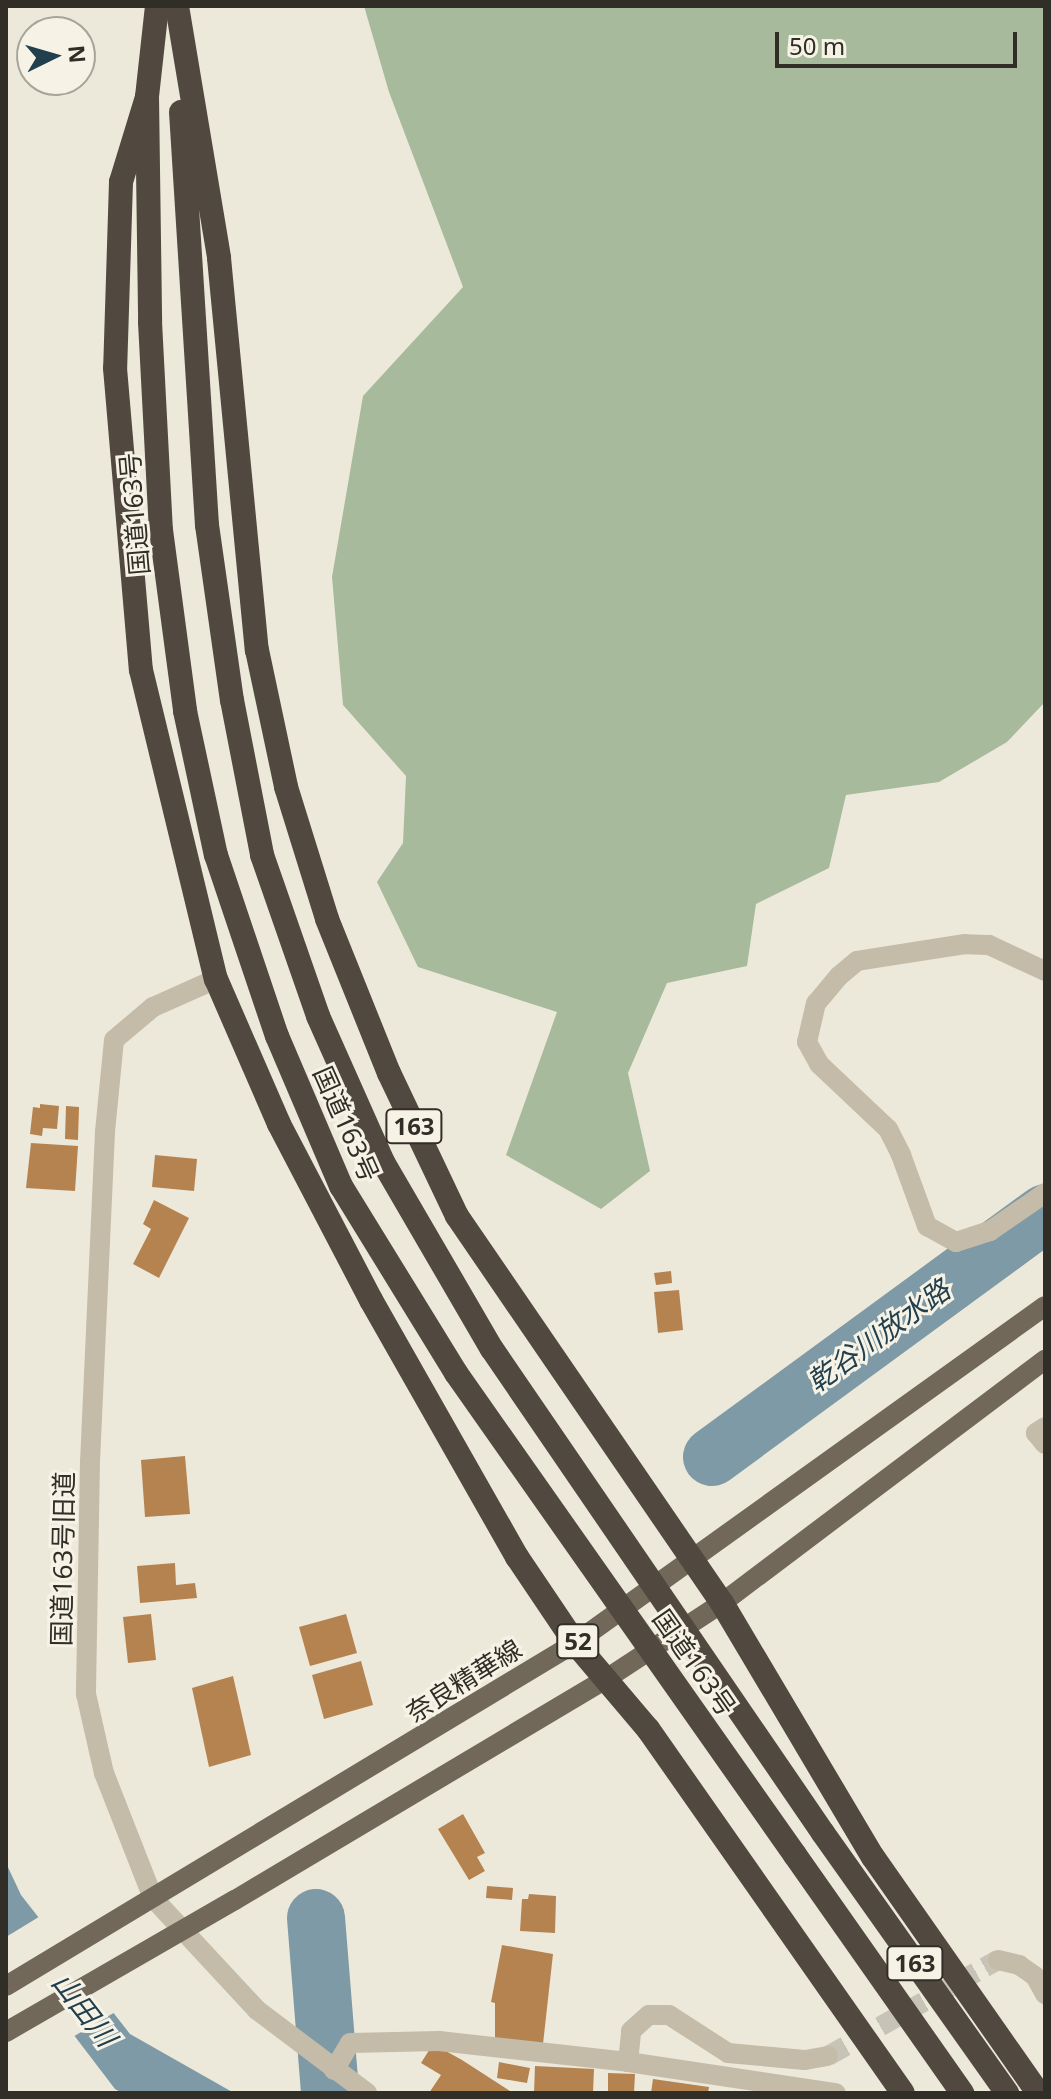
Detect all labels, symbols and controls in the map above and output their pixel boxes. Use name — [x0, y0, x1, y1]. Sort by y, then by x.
north arrow — [16, 16, 96, 96]
scale bar — [779, 16, 1021, 66]
text: 50 m — [789, 29, 845, 62]
text: N — [62, 44, 94, 64]
street label: 国道163号 — [114, 452, 156, 576]
street label: 国道163号 — [307, 1062, 385, 1186]
road number: 163 — [384, 1106, 444, 1146]
water label: 乾谷川放水路 — [800, 1272, 956, 1398]
street label: 国道163号旧道 — [46, 1471, 80, 1647]
street label: 国道163号 — [646, 1604, 742, 1722]
road number: 52 — [556, 1621, 600, 1661]
street label: 奈良精華線 — [401, 1633, 527, 1729]
road number: 163 — [885, 1943, 945, 1983]
water label: 山田川 — [46, 1966, 124, 2052]

